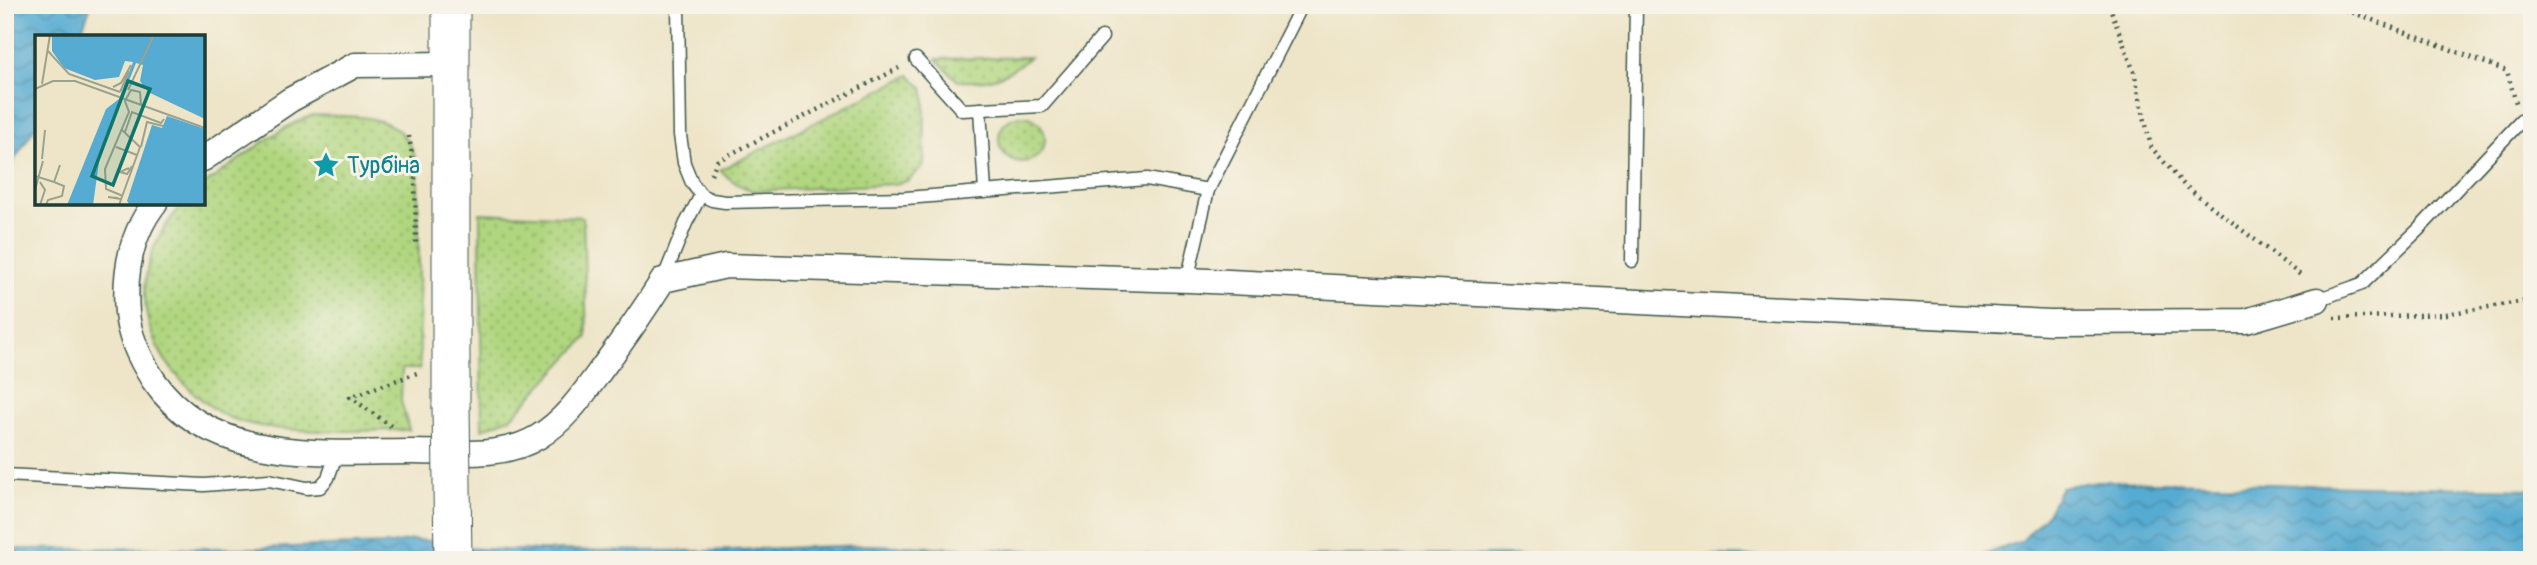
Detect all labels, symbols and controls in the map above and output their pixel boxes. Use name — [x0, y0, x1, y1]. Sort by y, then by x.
inset map — [35, 35, 205, 205]
place icon: Турбіна — [311, 150, 341, 180]
place label: Турбіна — [347, 151, 420, 180]

